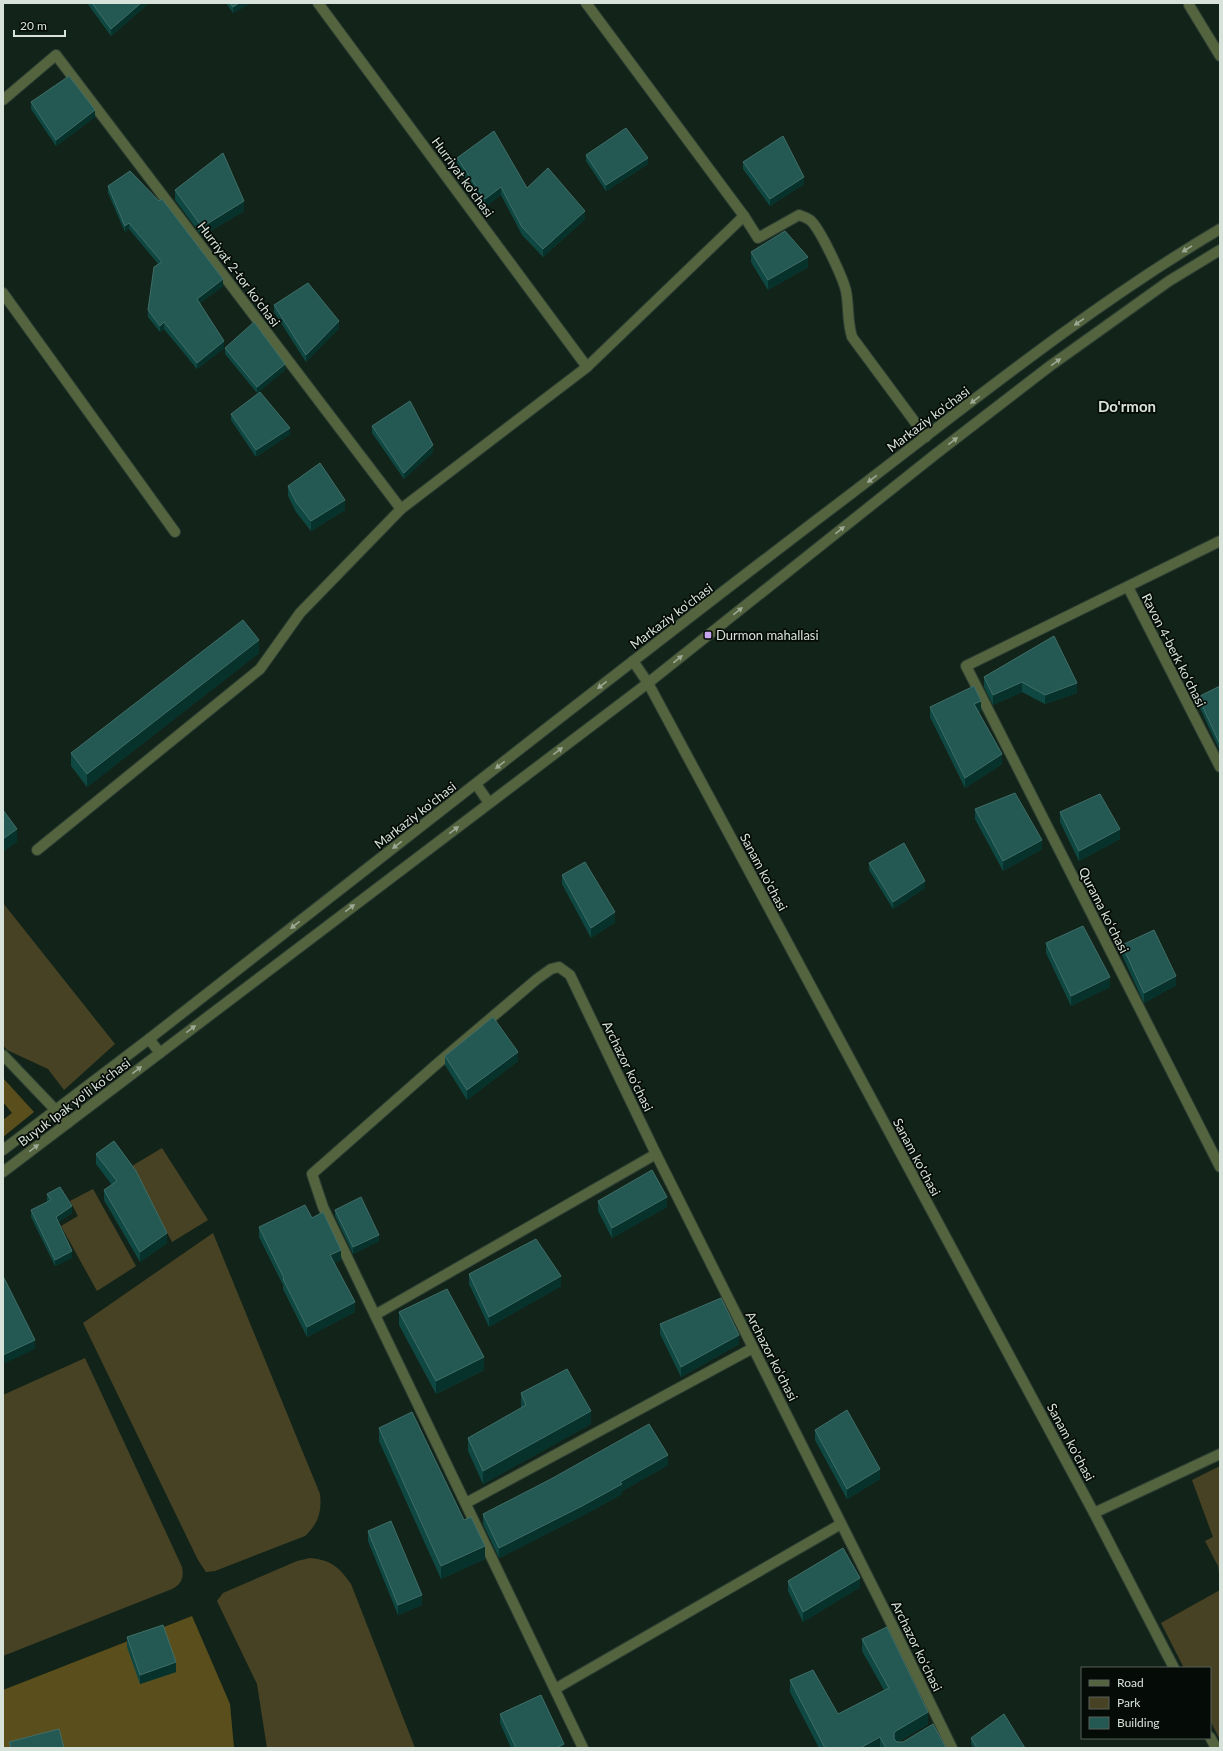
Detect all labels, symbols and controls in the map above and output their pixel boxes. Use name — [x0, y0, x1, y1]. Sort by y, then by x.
scale bar — [14, 12, 65, 38]
text: 20 m — [20, 18, 47, 33]
street label: Hurriyat ko'chasi — [429, 134, 497, 220]
street label: Hurriyat 2-tor ko'chasi — [194, 218, 284, 330]
one-way arrow — [1181, 246, 1193, 253]
one-way arrow — [1074, 318, 1084, 326]
one-way arrow — [1051, 358, 1062, 366]
street label: Markaziy ko'chasi — [884, 383, 972, 455]
one-way arrow — [969, 396, 980, 404]
district label: Do'rmon — [1098, 397, 1156, 415]
one-way arrow — [947, 436, 958, 445]
one-way arrow — [866, 474, 877, 483]
one-way arrow — [834, 526, 845, 534]
street label: Markaziy ko'chasi — [627, 580, 715, 652]
street label: Ravon 4-berk koʻchasi — [1138, 591, 1210, 709]
one-way arrow — [733, 607, 744, 615]
place label: Durmon mahallasi — [716, 627, 819, 643]
marker: Durmon mahallasi — [703, 630, 713, 640]
one-way arrow — [672, 655, 683, 664]
one-way arrow — [597, 681, 608, 689]
one-way arrow — [552, 747, 563, 756]
one-way arrow — [494, 761, 505, 769]
street label: Markaziy ko'chasi — [371, 778, 459, 852]
one-way arrow — [448, 825, 459, 834]
street label: Sanam ko'chasi — [737, 830, 791, 914]
one-way arrow — [392, 841, 403, 849]
street label: Qurama koʻchasi — [1075, 864, 1133, 956]
one-way arrow — [345, 904, 356, 912]
one-way arrow — [289, 921, 300, 929]
street label: Archazor ko‘chasi — [599, 1018, 657, 1114]
one-way arrow — [186, 1025, 196, 1033]
street label: Buyuk Ipak yo'li ko'chasi — [15, 1055, 133, 1149]
one-way arrow — [132, 1065, 143, 1074]
street label: Sanam ko'chasi — [890, 1115, 944, 1199]
one-way arrow — [29, 1145, 39, 1153]
street label: Archazor ko‘chasi — [743, 1309, 801, 1403]
street label: Sanam ko'chasi — [1044, 1400, 1098, 1484]
street label: Archazor ko‘chasi — [888, 1598, 946, 1694]
legend — [1081, 1667, 1211, 1739]
text: Road — [1117, 1675, 1144, 1690]
text: Park — [1117, 1695, 1141, 1710]
text: Building — [1117, 1715, 1160, 1730]

